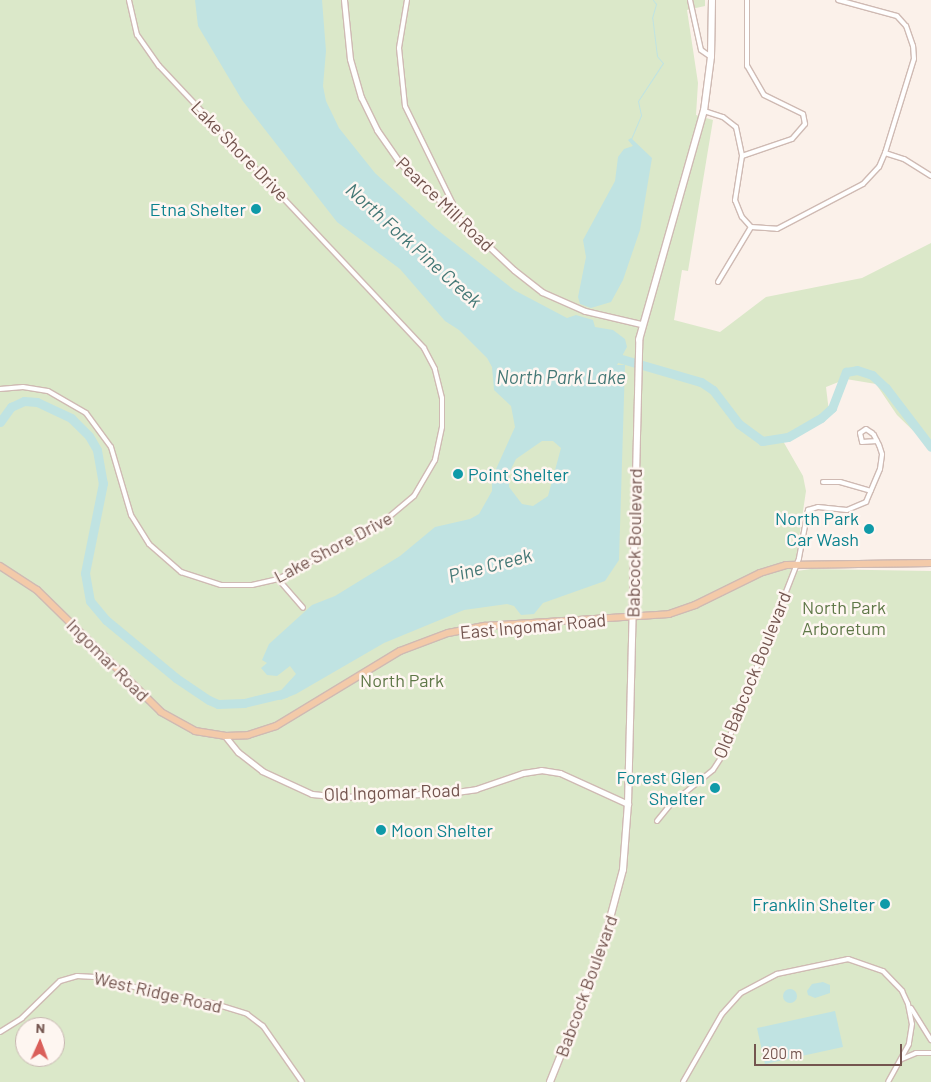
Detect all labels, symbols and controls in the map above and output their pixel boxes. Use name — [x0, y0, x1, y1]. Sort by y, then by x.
street label: Lake Shore Drive — [187, 96, 293, 206]
street label: Pearce Mill Road — [392, 152, 498, 256]
water label: North Fork Pine Creek — [341, 178, 487, 312]
place label: Etna Shelter — [150, 198, 246, 220]
marker: Etna Shelter — [250, 203, 262, 215]
water label: North Park Lake — [496, 366, 626, 388]
place label: Point Shelter — [468, 463, 569, 485]
marker: Point Shelter — [452, 468, 464, 480]
street label: Babcock Boulevard — [622, 468, 646, 618]
street label: Lake Shore Drive — [270, 507, 396, 587]
place label: North Park Car Wash — [775, 508, 859, 550]
marker: North Park Car Wash — [863, 523, 875, 535]
water label: Pine Creek — [446, 543, 534, 587]
street label: Old Babcock Boulevard — [709, 588, 795, 762]
park label: North Park Arboretum — [802, 597, 886, 640]
street label: East Ingomar Road — [459, 609, 607, 643]
street label: Ingomar Road — [62, 614, 154, 706]
park label: North Park — [360, 669, 444, 691]
place label: Forest Glen Shelter — [617, 767, 705, 810]
street label: Old Ingomar Road — [323, 779, 461, 805]
marker: Forest Glen Shelter — [709, 782, 721, 794]
place label: Moon Shelter — [391, 819, 493, 841]
marker: Moon Shelter — [375, 824, 387, 836]
place label: Franklin Shelter — [752, 893, 875, 915]
marker: Franklin Shelter — [879, 898, 891, 910]
street label: Babcock Boulevard — [550, 912, 622, 1060]
street label: West Ridge Road — [92, 967, 224, 1017]
north arrow — [15, 1017, 65, 1067]
text: N — [36, 1019, 45, 1036]
scale bar — [756, 1034, 904, 1066]
text: 200 m — [762, 1044, 802, 1062]

